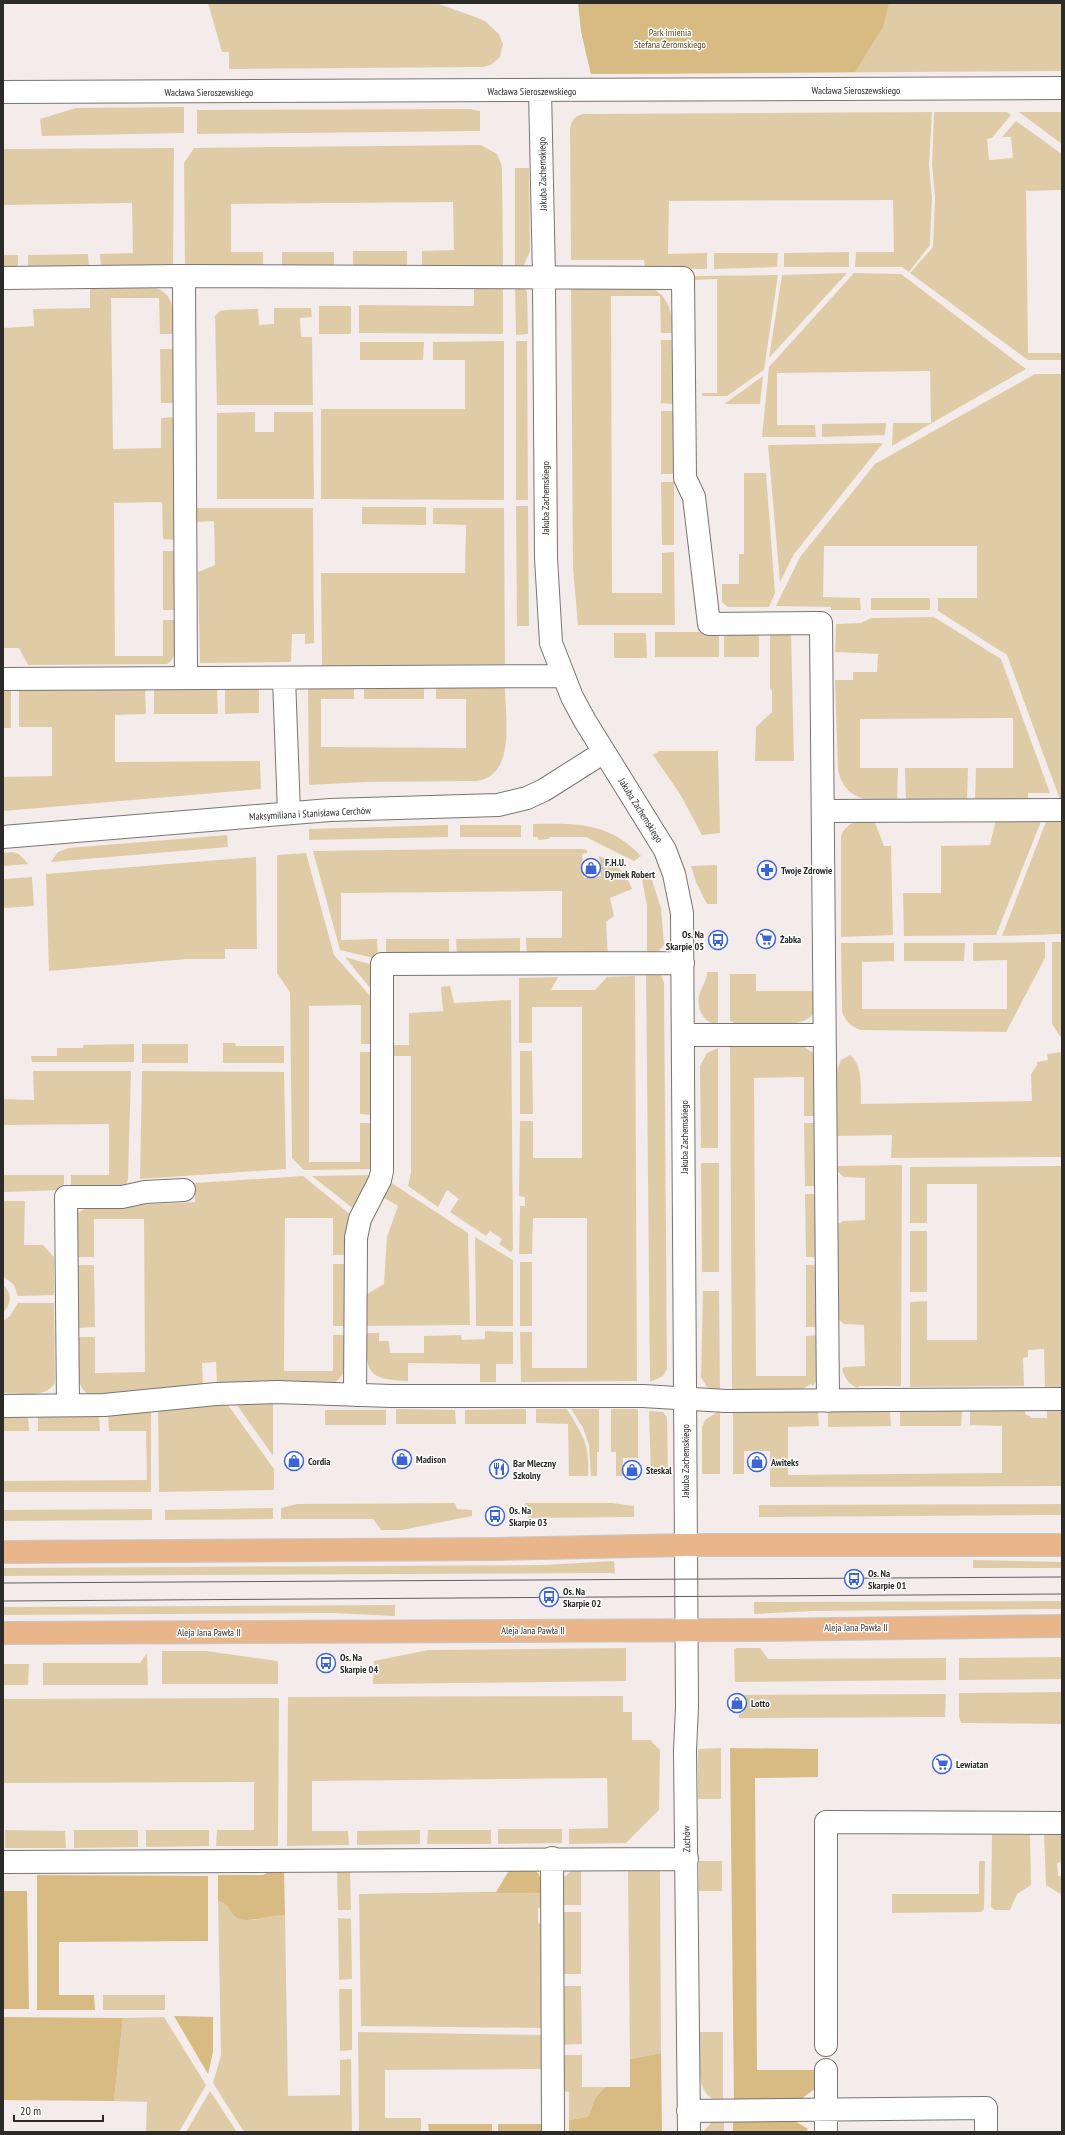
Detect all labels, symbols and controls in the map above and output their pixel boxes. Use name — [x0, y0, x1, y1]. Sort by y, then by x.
park label: Park imienia Stefana Żeromskiego — [634, 26, 706, 51]
street label: Wacława Sieroszewskiego — [812, 84, 900, 97]
street label: Wacława Sieroszewskiego — [488, 85, 576, 98]
street label: Wacława Sieroszewskiego — [165, 86, 253, 99]
street label: Jakuba Zachemskiego — [535, 137, 550, 212]
street label: Jakuba Zachemskiego — [539, 461, 552, 536]
street label: Jakuba Zachemskiego — [615, 775, 666, 845]
street label: Maksymiliana i Stanisława Cerchów — [249, 804, 371, 823]
place label: F.H.U. Dymek Robert — [605, 856, 655, 881]
shop icon: F.H.U. Dymek Robert — [580, 857, 602, 879]
pharmacy icon: Twoje Zdrowie — [756, 859, 778, 881]
place label: Twoje Zdrowie — [781, 864, 832, 877]
place label: Os. Na Skarpie 05 — [666, 928, 704, 953]
supermarket icon: Żabka — [755, 928, 777, 950]
bus stop icon: Os. Na Skarpie 05 — [707, 929, 729, 951]
place label: Żabka — [780, 933, 801, 946]
street label: Jakuba Zachemskiego — [678, 1100, 691, 1175]
street label: Jakuba Zachemskiego — [679, 1424, 692, 1499]
shop icon: Madison — [391, 1448, 413, 1470]
shop icon: Cordia — [283, 1450, 305, 1472]
shop icon: Awiteks — [746, 1451, 768, 1473]
place label: Madison — [416, 1453, 446, 1466]
place label: Cordia — [308, 1455, 331, 1468]
place label: Awiteks — [770, 1456, 799, 1469]
place label: Bar Mleczny Szkolny — [513, 1457, 557, 1482]
restaurant icon: Bar Mleczny Szkolny — [488, 1458, 510, 1480]
shop icon: Steskal — [621, 1459, 643, 1481]
place label: Steskal — [646, 1464, 672, 1477]
place label: Os. Na Skarpie 03 — [509, 1504, 547, 1529]
bus stop icon: Os. Na Skarpie 03 — [484, 1505, 506, 1527]
place label: Os. Na Skarpie 01 — [868, 1567, 906, 1592]
bus stop icon: Os. Na Skarpie 01 — [843, 1568, 865, 1590]
place label: Os. Na Skarpie 02 — [563, 1585, 601, 1610]
bus stop icon: Os. Na Skarpie 02 — [538, 1586, 560, 1608]
street label: Aleja Jana Pawła II — [824, 1621, 888, 1634]
street label: Aleja Jana Pawła II — [501, 1624, 565, 1637]
street label: Aleja Jana Pawła II — [177, 1626, 241, 1639]
place label: Os. Na Skarpie 04 — [340, 1651, 378, 1676]
bus stop icon: Os. Na Skarpie 04 — [315, 1652, 337, 1674]
shop icon: Lotto — [726, 1692, 748, 1714]
place label: Lotto — [751, 1697, 770, 1710]
supermarket icon: Lewiatan — [931, 1753, 953, 1775]
place label: Lewiatan — [956, 1758, 989, 1771]
street label: Zuchów — [680, 1825, 693, 1852]
scale bar — [14, 2097, 103, 2123]
text: 20 m — [20, 2103, 41, 2118]

